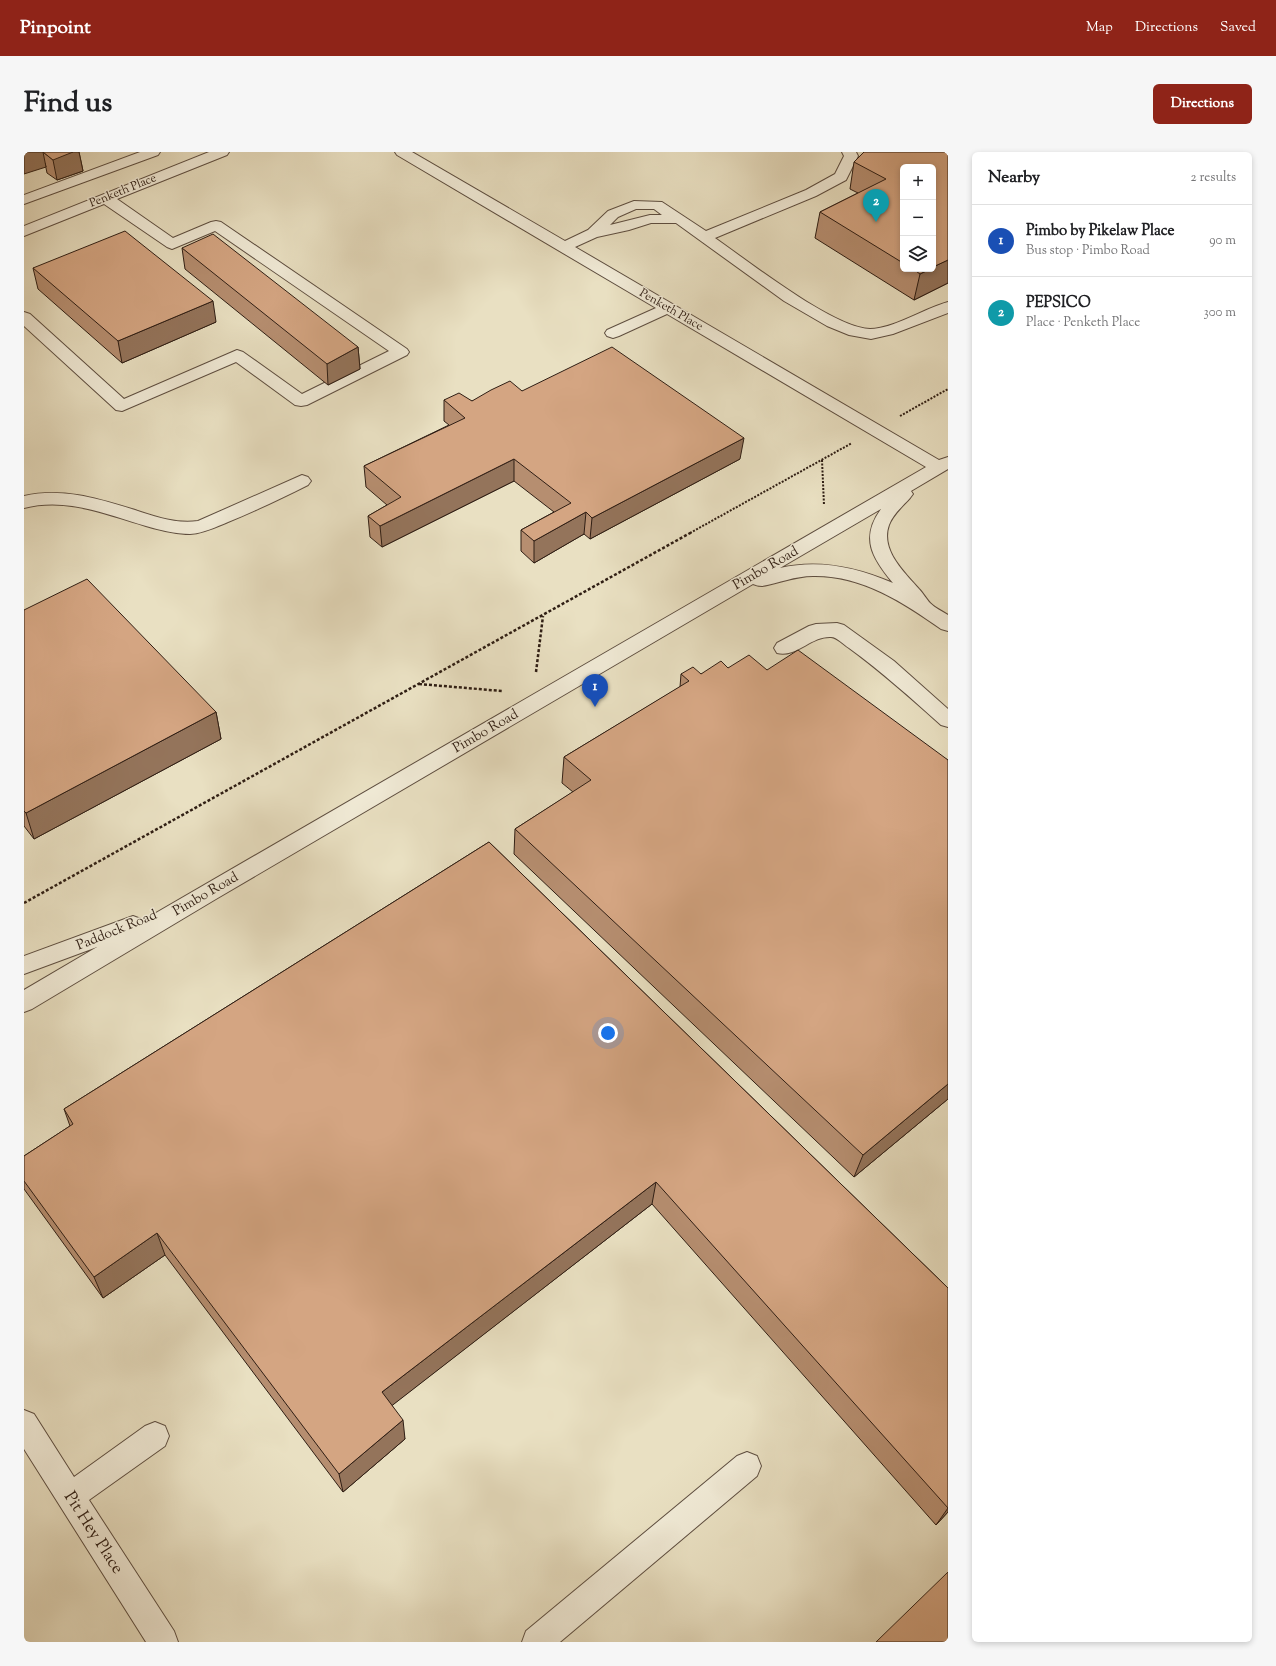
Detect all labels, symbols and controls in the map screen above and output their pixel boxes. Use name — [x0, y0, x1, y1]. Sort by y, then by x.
text: Pinpoint — [20, 15, 91, 42]
text: Map — [1086, 18, 1113, 38]
text: Directions — [1135, 18, 1198, 38]
text: Saved — [1220, 18, 1256, 38]
text: Find us — [24, 84, 112, 124]
button: Directions — [1153, 84, 1252, 124]
map controls — [900, 164, 936, 272]
button: + — [900, 164, 936, 200]
text: Nearby — [988, 166, 1040, 190]
street label: Penketh Place — [87, 169, 160, 213]
text: 2 results — [1191, 169, 1236, 187]
pin: 2 — [863, 189, 889, 222]
button: − — [900, 200, 936, 236]
text: Pimbo by Pikelaw Place — [1026, 221, 1175, 242]
text: 1 — [999, 232, 1003, 250]
text: 90 m — [1209, 232, 1236, 250]
button: layers — [900, 236, 936, 272]
text: Bus stop · Pimbo Road — [1026, 242, 1150, 260]
street label: Penketh Place — [636, 284, 707, 336]
text: PEPSICO — [1026, 293, 1091, 314]
text: 2 — [998, 304, 1004, 322]
text: 300 m — [1204, 304, 1236, 322]
text: Place · Penketh Place — [1026, 314, 1140, 332]
street label: Pimbo Road — [729, 542, 803, 596]
pin: 1 — [582, 674, 608, 707]
street label: Pimbo Road — [449, 705, 523, 759]
street label: Pimbo Road — [169, 868, 243, 922]
street label: Paddock Road — [74, 906, 160, 956]
your location — [598, 1023, 618, 1043]
street label: Pit Hey Place — [57, 1487, 129, 1579]

